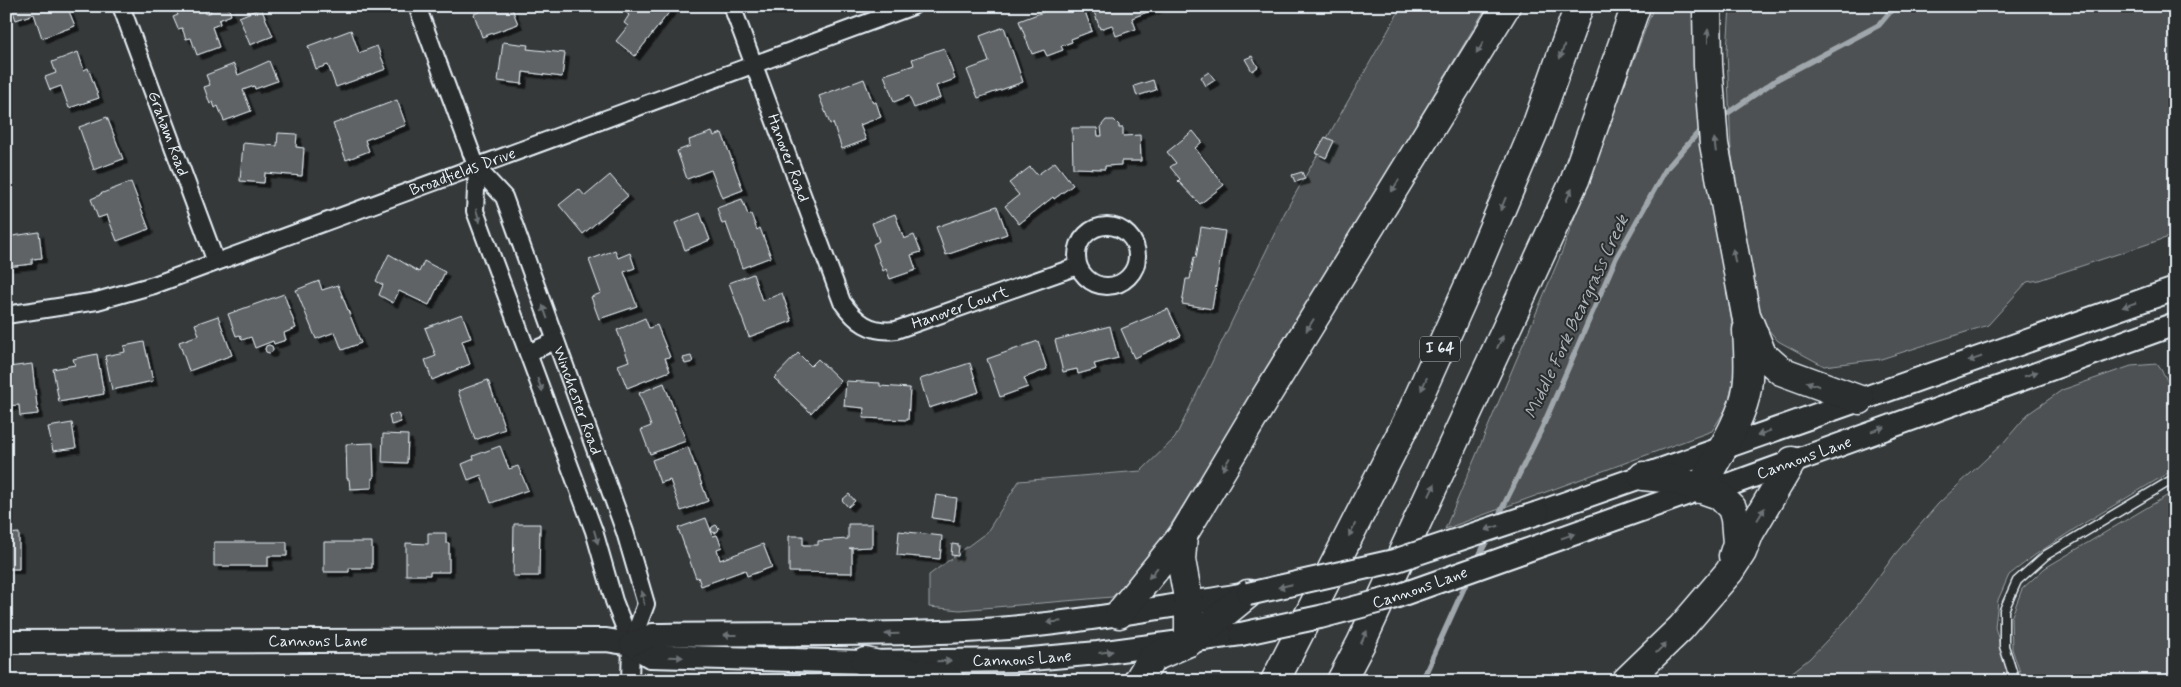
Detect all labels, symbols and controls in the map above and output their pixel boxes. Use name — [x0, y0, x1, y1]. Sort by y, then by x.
one-way arrow — [1704, 27, 1712, 43]
one-way arrow — [1475, 41, 1485, 54]
one-way arrow — [1558, 45, 1566, 60]
street label: Graham Road — [143, 88, 194, 179]
street label: Hanover Road — [762, 111, 814, 205]
one-way arrow — [1711, 136, 1719, 152]
street label: Broadfields Drive — [406, 142, 519, 201]
one-way arrow — [1390, 180, 1399, 193]
one-way arrow — [1565, 188, 1573, 202]
one-way arrow — [1499, 197, 1507, 211]
one-way arrow — [474, 209, 482, 224]
water label: Middle Fork Beargrass Creek — [1519, 210, 1635, 423]
one-way arrow — [1730, 248, 1738, 264]
street label: Hanover Court — [909, 281, 1012, 334]
one-way arrow — [2121, 302, 2136, 309]
one-way arrow — [541, 304, 549, 319]
one-way arrow — [1305, 318, 1314, 331]
one-way arrow — [1496, 335, 1504, 349]
road number: I 64 — [1420, 336, 1460, 362]
street label: Winchester Road — [548, 343, 607, 458]
one-way arrow — [1968, 356, 1983, 363]
one-way arrow — [2024, 370, 2039, 378]
one-way arrow — [537, 377, 544, 392]
one-way arrow — [1420, 377, 1428, 391]
one-way arrow — [1806, 380, 1821, 387]
one-way arrow — [1871, 425, 1886, 433]
one-way arrow — [1757, 430, 1772, 437]
street label: Cannons Lane — [1754, 431, 1854, 484]
one-way arrow — [1221, 457, 1230, 470]
one-way arrow — [1428, 483, 1436, 497]
one-way arrow — [1756, 507, 1765, 520]
one-way arrow — [1348, 523, 1356, 537]
one-way arrow — [1484, 525, 1499, 532]
one-way arrow — [592, 530, 600, 545]
one-way arrow — [1561, 532, 1576, 540]
street label: Cannons Lane — [1370, 562, 1470, 613]
one-way arrow — [1147, 567, 1158, 580]
one-way arrow — [1277, 582, 1292, 590]
one-way arrow — [639, 590, 647, 606]
one-way arrow — [1046, 618, 1062, 626]
street label: Cannons Lane — [268, 630, 368, 652]
one-way arrow — [884, 630, 900, 638]
one-way arrow — [1360, 630, 1368, 644]
one-way arrow — [721, 631, 737, 639]
one-way arrow — [1655, 642, 1667, 654]
street label: Cannons Lane — [972, 645, 1073, 671]
one-way arrow — [1098, 648, 1114, 656]
one-way arrow — [669, 654, 685, 662]
one-way arrow — [936, 657, 952, 665]

